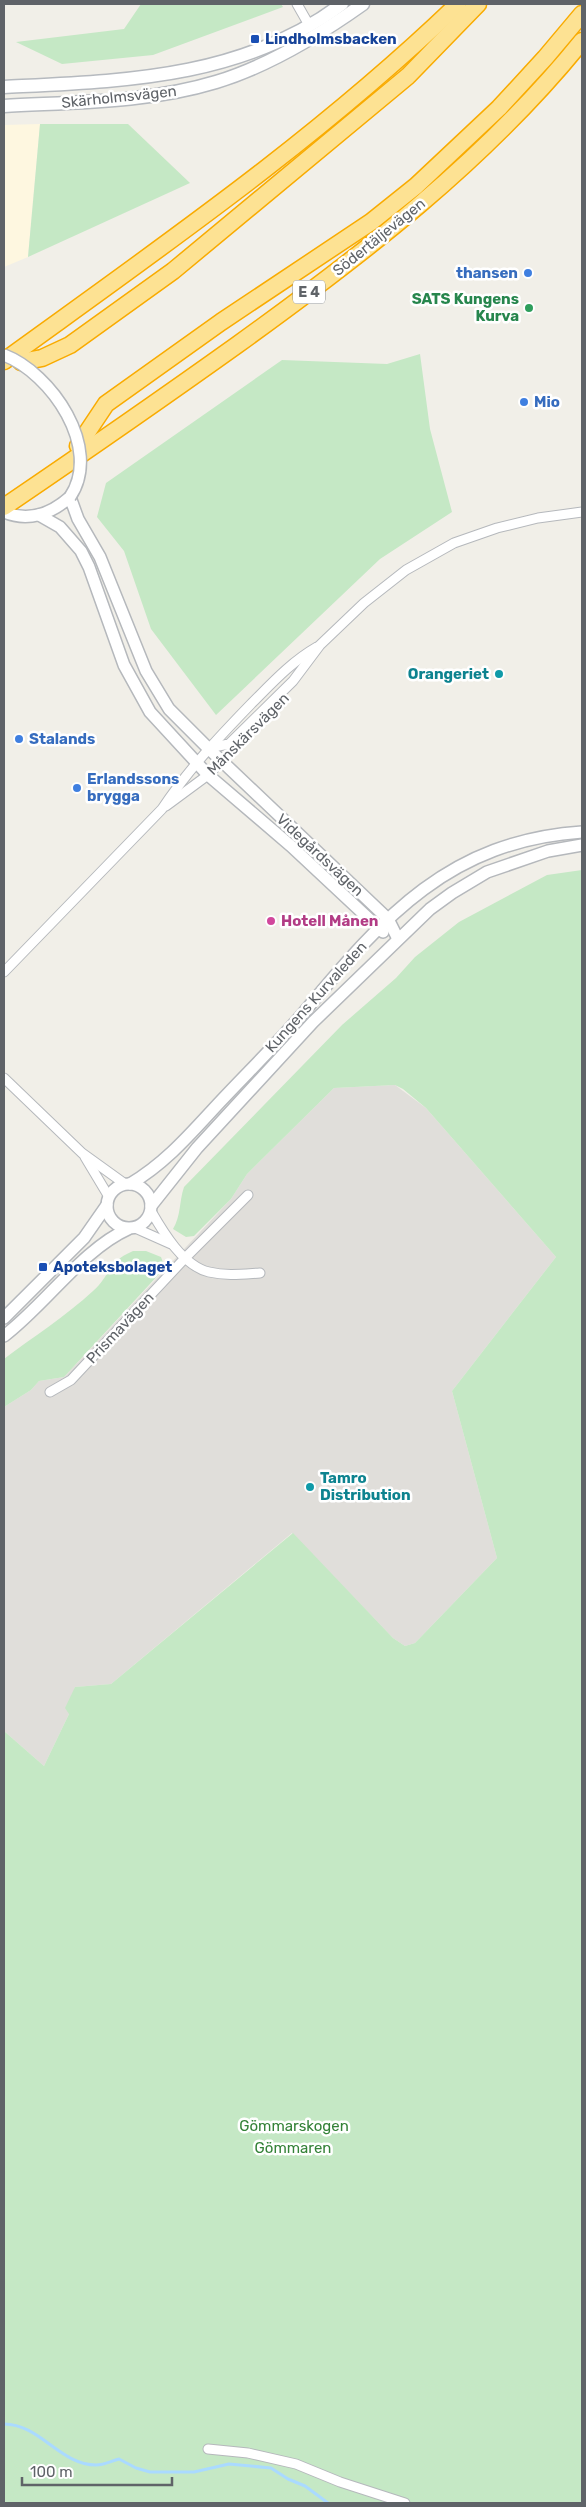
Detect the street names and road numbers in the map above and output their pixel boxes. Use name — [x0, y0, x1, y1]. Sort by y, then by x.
street label: Skärholmsvägen — [61, 82, 177, 112]
street label: Södertäljevägen — [329, 194, 429, 280]
road number: E 4 — [293, 280, 325, 304]
street label: Månskärsvägen — [203, 689, 293, 779]
street label: Videgårdsvägen — [273, 810, 367, 900]
street label: Kungens Kurvaleden — [262, 938, 370, 1056]
street label: Prismavägen — [82, 1289, 158, 1367]

